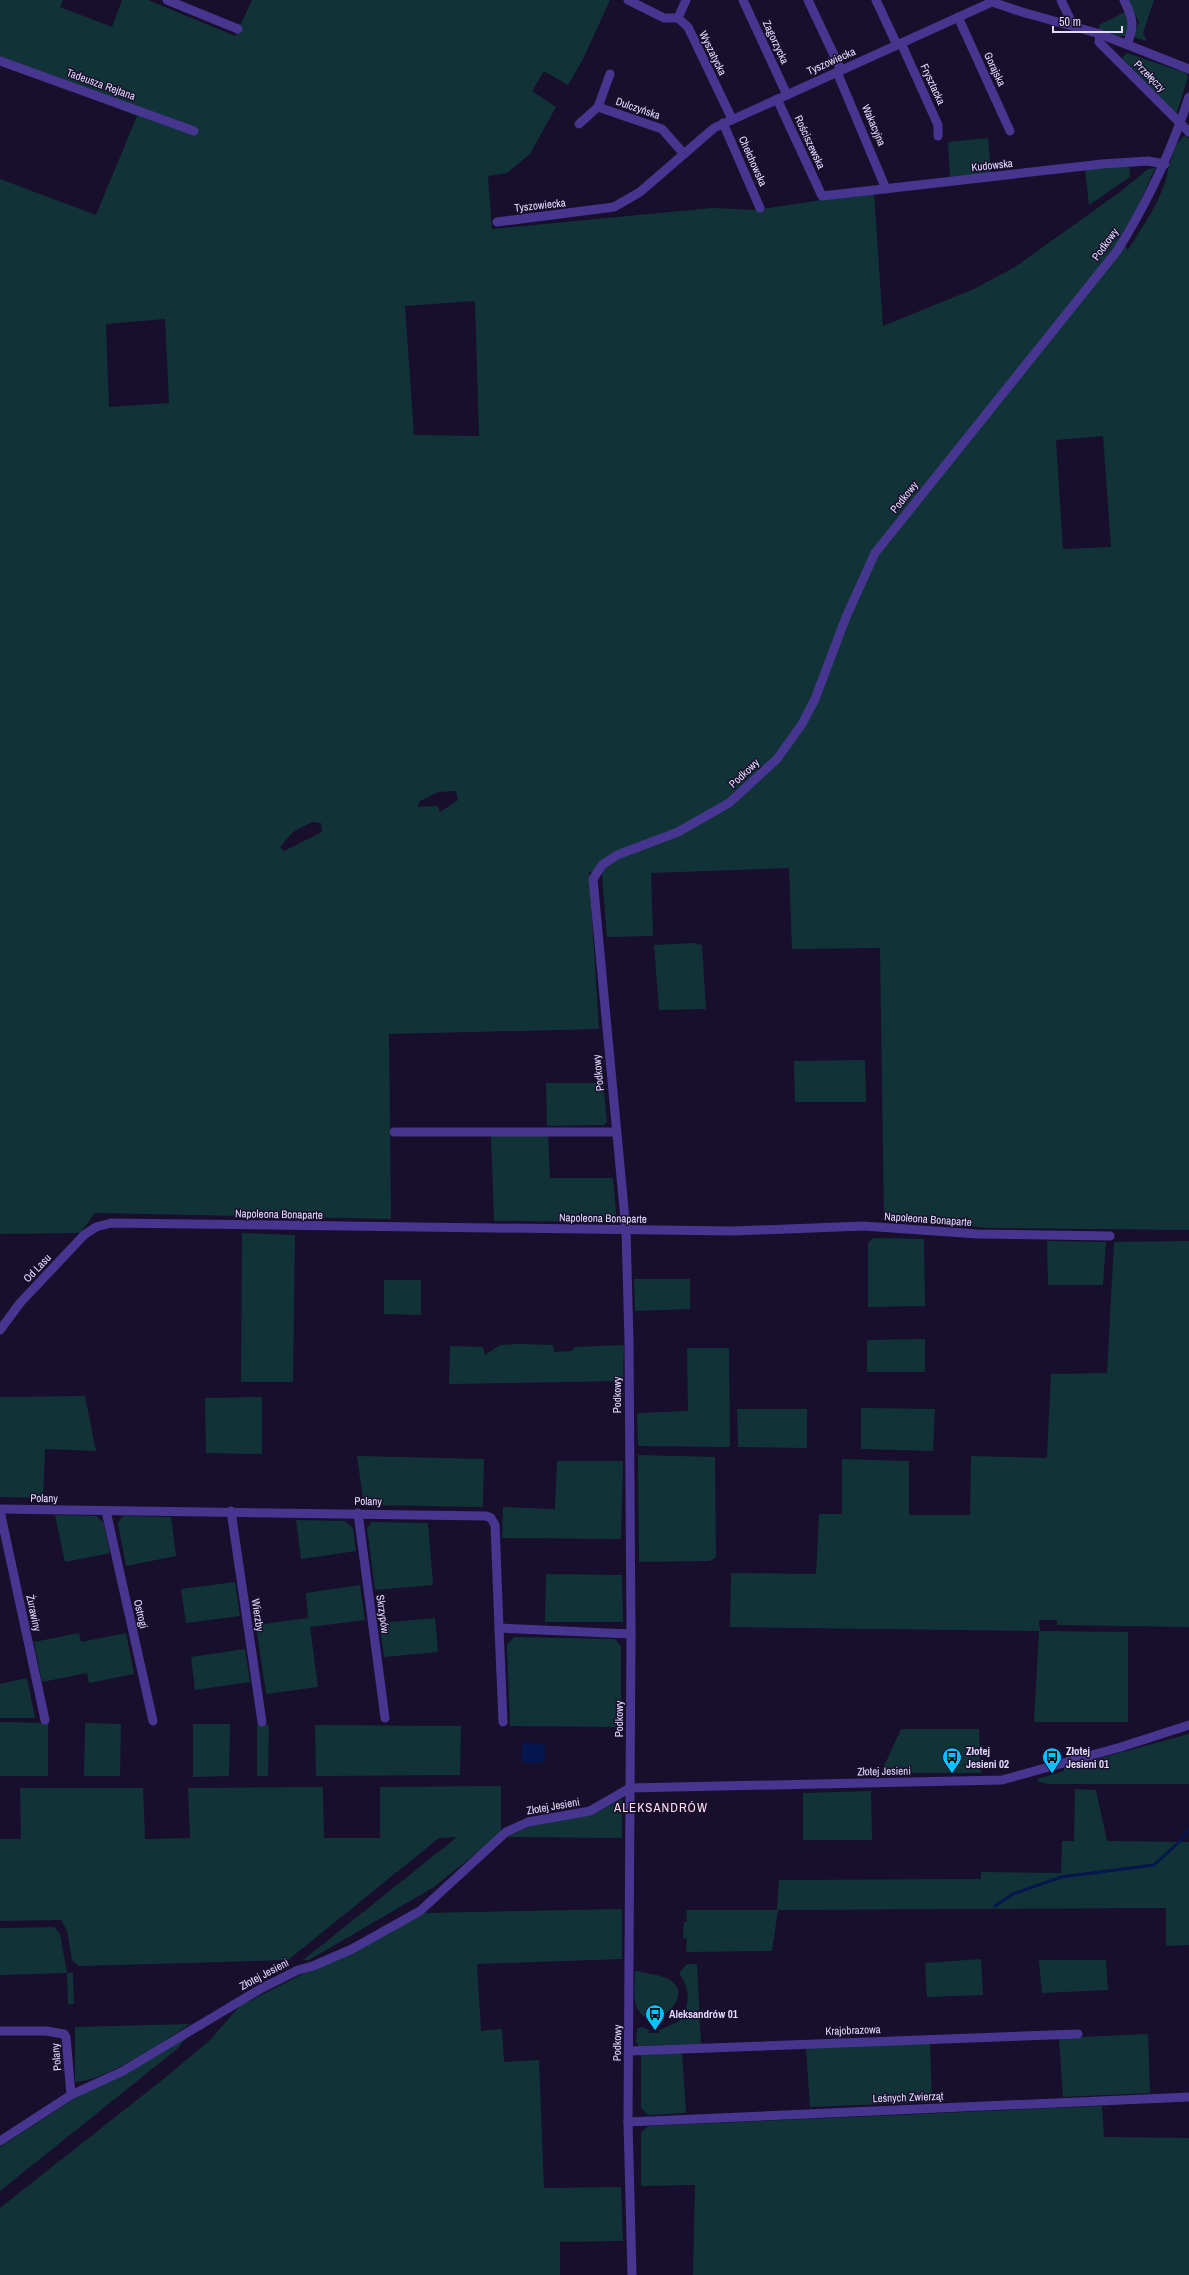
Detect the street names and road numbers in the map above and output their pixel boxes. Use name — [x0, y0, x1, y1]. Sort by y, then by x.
street label: Zagorzycka — [760, 18, 792, 66]
street label: Wyszatycka — [696, 28, 730, 78]
street label: Tyszowiecka — [805, 44, 857, 78]
street label: Gorajska — [981, 50, 1009, 88]
street label: Przełęczy — [1131, 57, 1169, 95]
street label: Frysztacka — [917, 61, 949, 107]
street label: Tadeusza Rejtana — [65, 65, 137, 103]
street label: Dulczyńska — [614, 94, 662, 122]
street label: Wakacyjna — [859, 102, 889, 148]
street label: Rościszewska — [791, 113, 829, 171]
street label: Chełchowska — [736, 134, 770, 188]
street label: Kudowska — [971, 156, 1013, 174]
street label: Tyszowiecka — [514, 195, 566, 215]
street label: Podkowy — [1089, 225, 1122, 263]
street label: Podkowy — [887, 478, 921, 516]
street label: Podkowy — [726, 755, 763, 791]
street label: Podkowy — [589, 1054, 607, 1092]
street label: Napoleona Bonaparte — [235, 1206, 323, 1222]
street label: Napoleona Bonaparte — [884, 1209, 972, 1229]
street label: Napoleona Bonaparte — [559, 1210, 647, 1226]
street label: Od Lasu — [20, 1251, 54, 1285]
street label: Podkowy — [610, 1376, 624, 1413]
street label: Polany — [30, 1491, 58, 1505]
street label: Polany — [354, 1494, 382, 1508]
street label: Żurawiny — [23, 1593, 45, 1633]
street label: Skrzypów — [373, 1594, 393, 1635]
street label: Ostrogi — [131, 1598, 151, 1630]
street label: Wierzby — [249, 1598, 267, 1633]
street label: Podkowy — [612, 1700, 626, 1737]
street label: Złotej Jesieni — [857, 1764, 911, 1778]
street label: Złotej Jesieni — [525, 1794, 581, 1818]
street label: Złotej Jesieni — [237, 1955, 291, 1993]
street label: Krajobrazowa — [825, 2022, 881, 2038]
street label: Podkowy — [610, 2024, 624, 2061]
street label: Polany — [48, 2042, 64, 2071]
street label: Leśnych Zwierząt — [872, 2089, 944, 2105]

